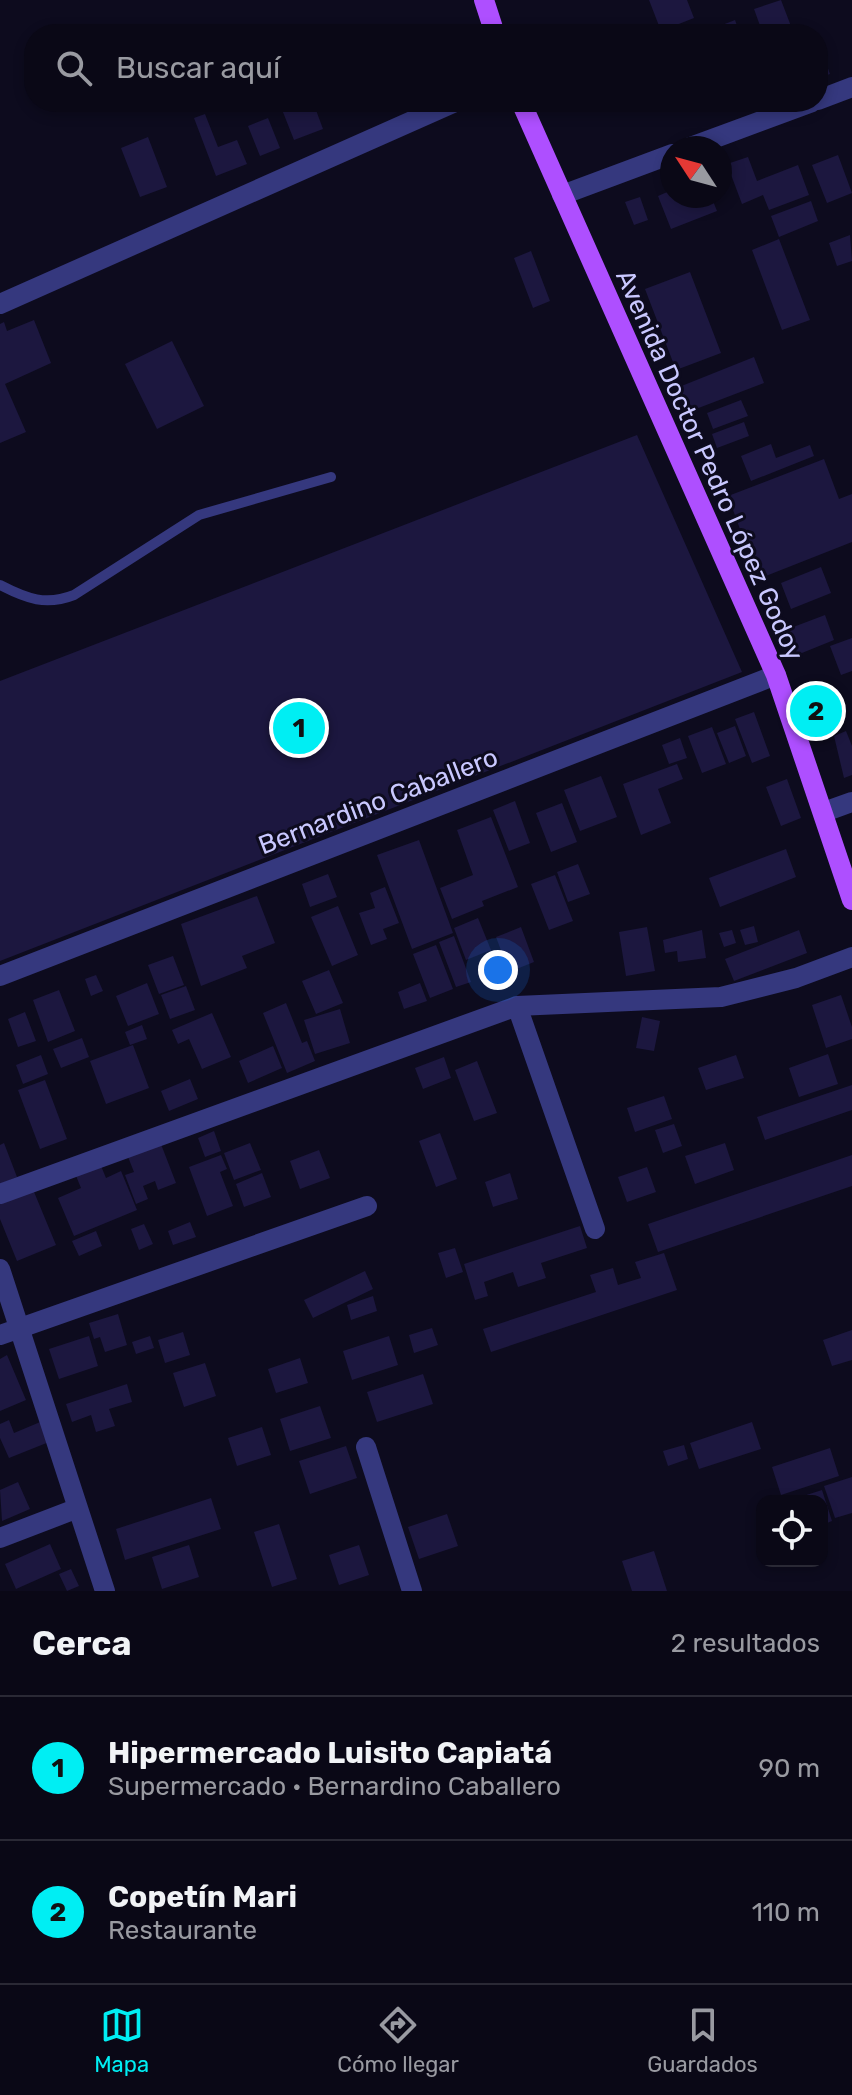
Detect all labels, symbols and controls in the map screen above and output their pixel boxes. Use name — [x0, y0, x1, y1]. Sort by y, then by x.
search box — [24, 24, 828, 112]
icon: search — [52, 46, 96, 90]
text: Buscar aquí — [116, 50, 280, 86]
north arrow — [660, 136, 732, 208]
street label: Avenida Doctor Pedro López Godoy — [609, 265, 810, 665]
pin: 2 — [790, 681, 842, 741]
pin: 1 — [273, 698, 325, 758]
street label: Bernardino Caballero — [254, 742, 502, 861]
your location — [478, 950, 518, 990]
map controls — [756, 1495, 828, 1567]
button: locate — [756, 1495, 828, 1567]
text: Cerca — [32, 1623, 131, 1664]
text: 2 resultados — [671, 1628, 820, 1659]
text: Hipermercado Luisito Capiatá — [108, 1735, 552, 1771]
text: 1 — [52, 1753, 64, 1784]
text: 90 m — [759, 1753, 820, 1784]
text: Supermercado · Bernardino Caballero — [108, 1771, 561, 1802]
text: Copetín Mari — [108, 1879, 297, 1915]
text: 2 — [50, 1897, 66, 1928]
text: 110 m — [752, 1897, 820, 1928]
text: Restaurante — [108, 1915, 257, 1946]
tab: Mapa — [94, 2003, 149, 2078]
tab: Cómo llegar — [337, 2003, 459, 2078]
tab: Guardados — [647, 2003, 758, 2078]

